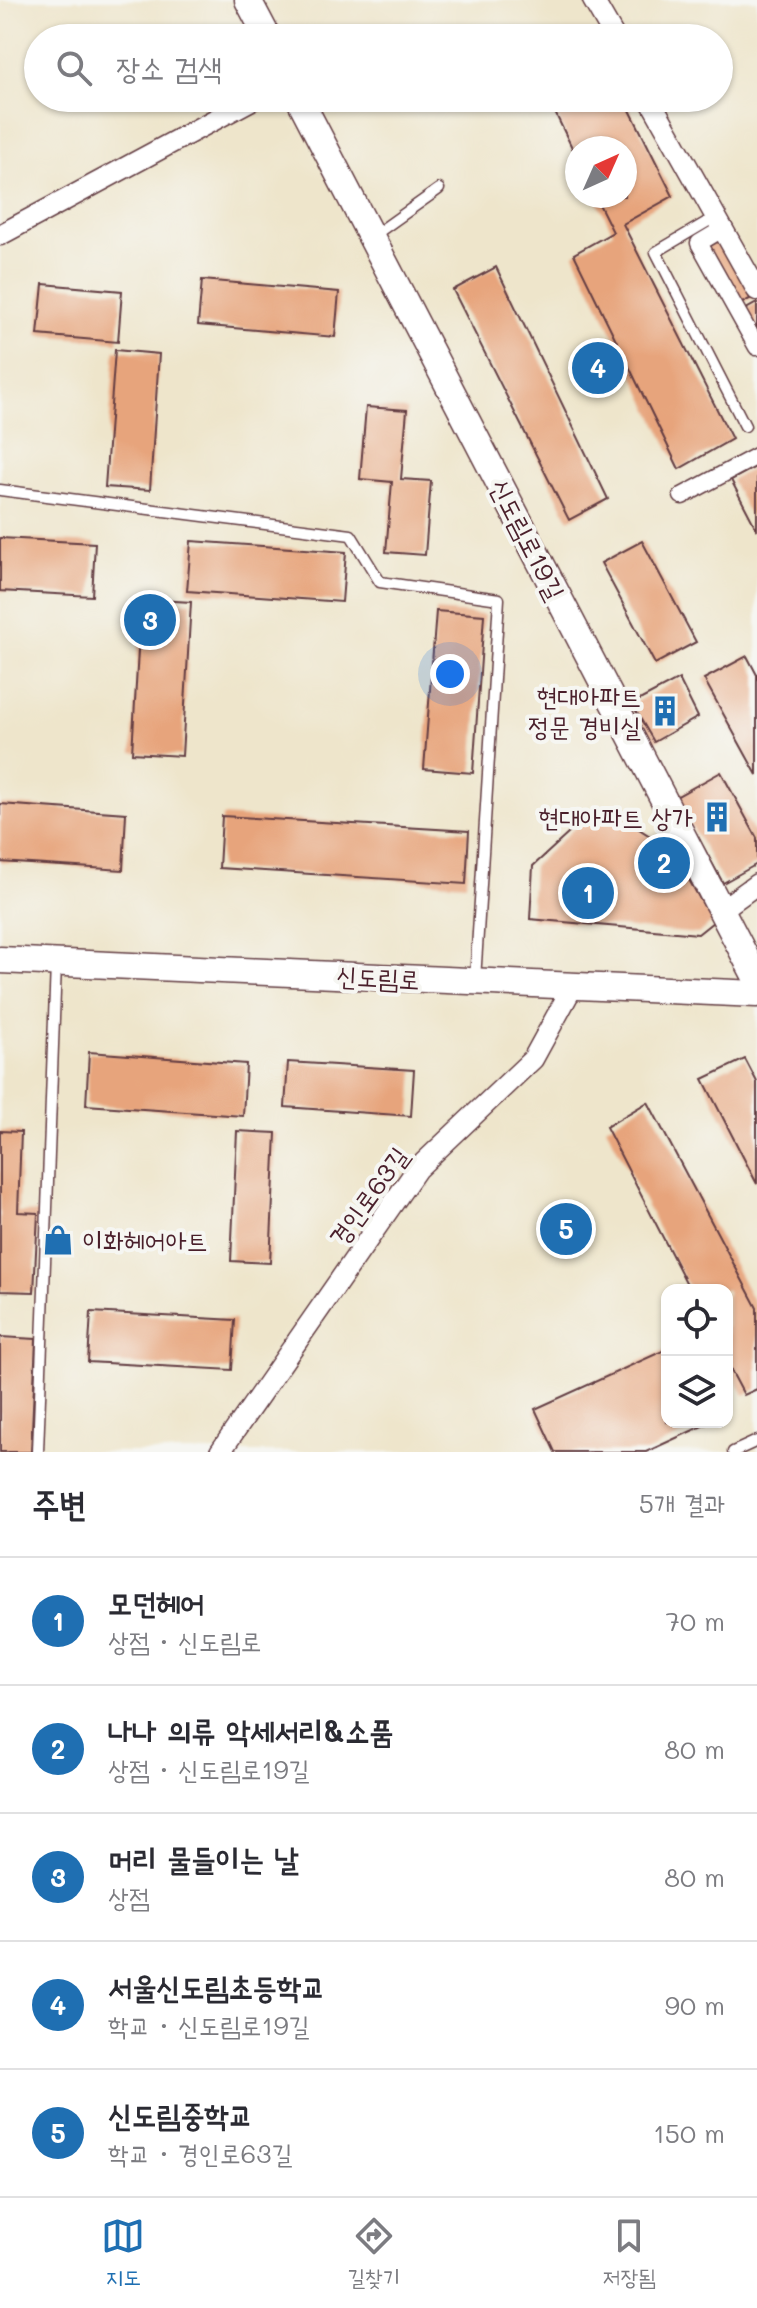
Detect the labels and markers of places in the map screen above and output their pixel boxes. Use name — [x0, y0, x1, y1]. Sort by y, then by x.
pin: 4 — [572, 338, 624, 398]
pin: 3 — [124, 590, 176, 650]
place label: 현대아파트 정문 경비실 — [528, 679, 641, 743]
building icon: 현대아파트 정문 경비실 — [648, 694, 682, 728]
place label: 현대아파트 상가 — [538, 800, 693, 834]
building icon: 현대아파트 상가 — [700, 800, 734, 834]
pin: 2 — [638, 833, 690, 893]
pin: 1 — [562, 863, 614, 923]
pin: 5 — [540, 1199, 592, 1259]
shop icon: 이화헤어아트 — [41, 1223, 75, 1257]
place label: 이화헤어아트 — [82, 1223, 208, 1257]

